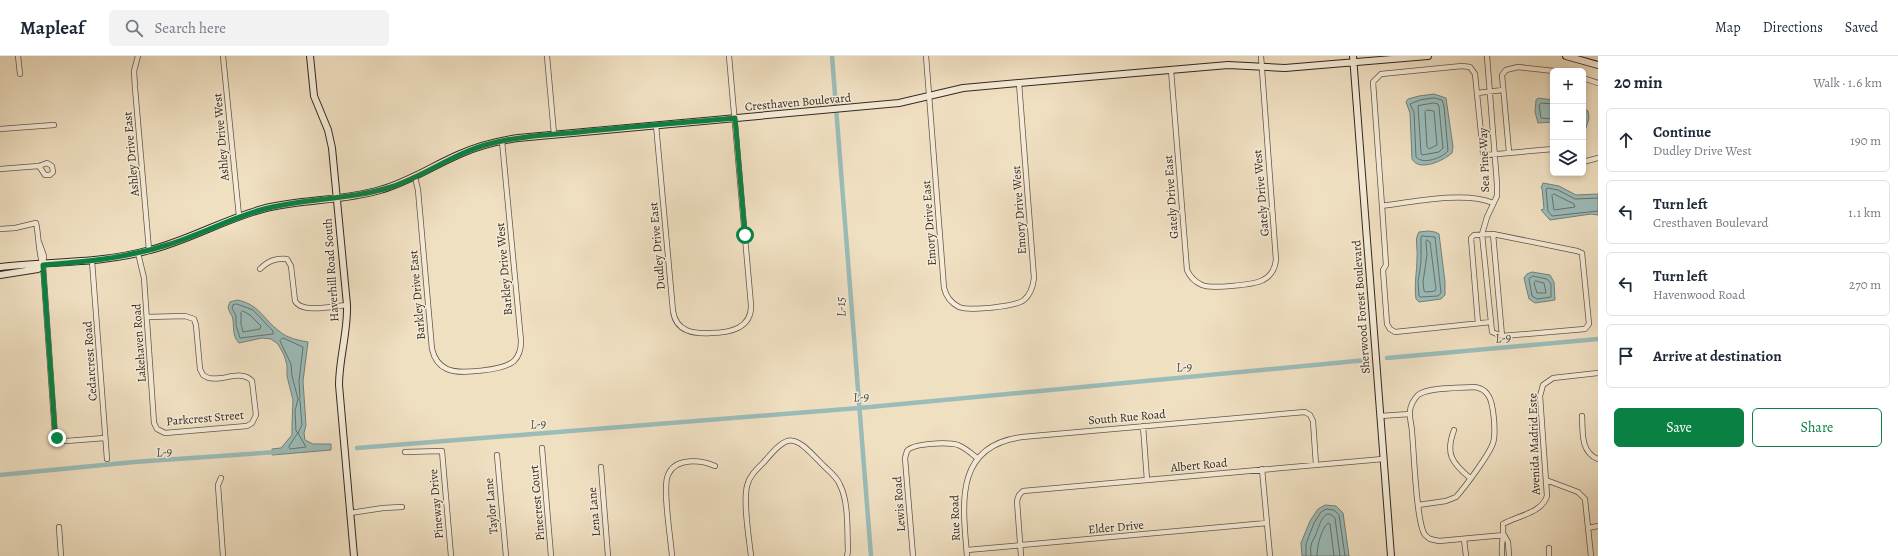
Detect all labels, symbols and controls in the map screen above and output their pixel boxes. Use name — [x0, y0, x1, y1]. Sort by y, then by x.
search box — [109, 10, 389, 46]
text: Mapleaf — [20, 15, 85, 41]
icon: search — [123, 17, 145, 39]
text: Search here — [155, 18, 226, 38]
text: Map — [1715, 18, 1741, 37]
text: Directions — [1763, 18, 1823, 37]
text: Saved — [1845, 18, 1878, 37]
map controls — [1550, 68, 1586, 176]
button: + — [1550, 68, 1586, 104]
text: 20 min — [1614, 71, 1662, 94]
text: Walk · 1.6 km — [1813, 74, 1882, 91]
street label: Cresthaven Boulevard — [744, 89, 852, 115]
street label: Ashley Drive West — [209, 92, 233, 183]
button: − — [1550, 104, 1586, 140]
street label: Ashley Drive East — [119, 111, 143, 198]
text: Continue — [1653, 122, 1711, 142]
street label: Sea Pine Way — [1475, 127, 1493, 193]
icon: ahead — [1615, 129, 1637, 151]
text: 190 m — [1850, 132, 1881, 149]
button: layers — [1550, 140, 1586, 176]
text: Dudley Drive West — [1653, 142, 1752, 159]
street label: Gately Drive West — [1249, 149, 1273, 237]
street label: Gately Drive East — [1160, 154, 1182, 239]
street label: Emory Drive West — [1008, 165, 1030, 255]
street label: Emory Drive East — [918, 180, 940, 266]
text: Turn left — [1653, 194, 1708, 214]
street label: Dudley Drive East — [645, 201, 669, 291]
icon: left — [1615, 201, 1637, 223]
text: 1.1 km — [1848, 204, 1881, 221]
text: Cresthaven Boulevard — [1653, 214, 1769, 231]
street label: Haverhill Road South — [319, 217, 343, 322]
street label: Barkley Drive West — [492, 222, 516, 316]
route start — [736, 226, 754, 244]
street label: Sherwood Forest Boulevard — [1348, 239, 1374, 374]
street label: Barkley Drive East — [405, 249, 429, 340]
text: Turn left — [1653, 266, 1708, 286]
icon: left — [1615, 273, 1637, 295]
text: 270 m — [1849, 276, 1881, 293]
text: Havenwood Road — [1653, 286, 1745, 303]
water label: L-15 — [831, 296, 850, 318]
street label: Lakehaven Road — [128, 302, 150, 383]
street label: Cedarcrest Road — [79, 320, 101, 402]
water label: L-9 — [1494, 328, 1512, 347]
icon: arrive — [1615, 345, 1637, 367]
text: Arrive at destination — [1653, 346, 1782, 366]
water label: L-9 — [1175, 357, 1193, 376]
water label: L-9 — [852, 387, 870, 406]
street label: Avenida Madrid Este — [1524, 393, 1544, 496]
street label: South Rue Road — [1088, 406, 1167, 428]
street label: Parkcrest Street — [165, 407, 245, 429]
button: Save — [1614, 408, 1744, 447]
button: Share — [1752, 408, 1882, 447]
water label: L-9 — [529, 414, 547, 433]
route end — [48, 429, 66, 447]
water label: L-9 — [155, 442, 173, 461]
street label: Albert Road — [1169, 454, 1229, 476]
street label: Pinecrest Court — [526, 464, 548, 542]
street label: Pineway Drive — [425, 468, 447, 540]
street label: Lewis Road — [889, 475, 909, 532]
street label: Taylor Lane — [481, 477, 501, 535]
street label: Lena Lane — [584, 487, 604, 537]
street label: Rue Road — [946, 494, 964, 541]
street label: Elder Drive — [1088, 517, 1144, 537]

